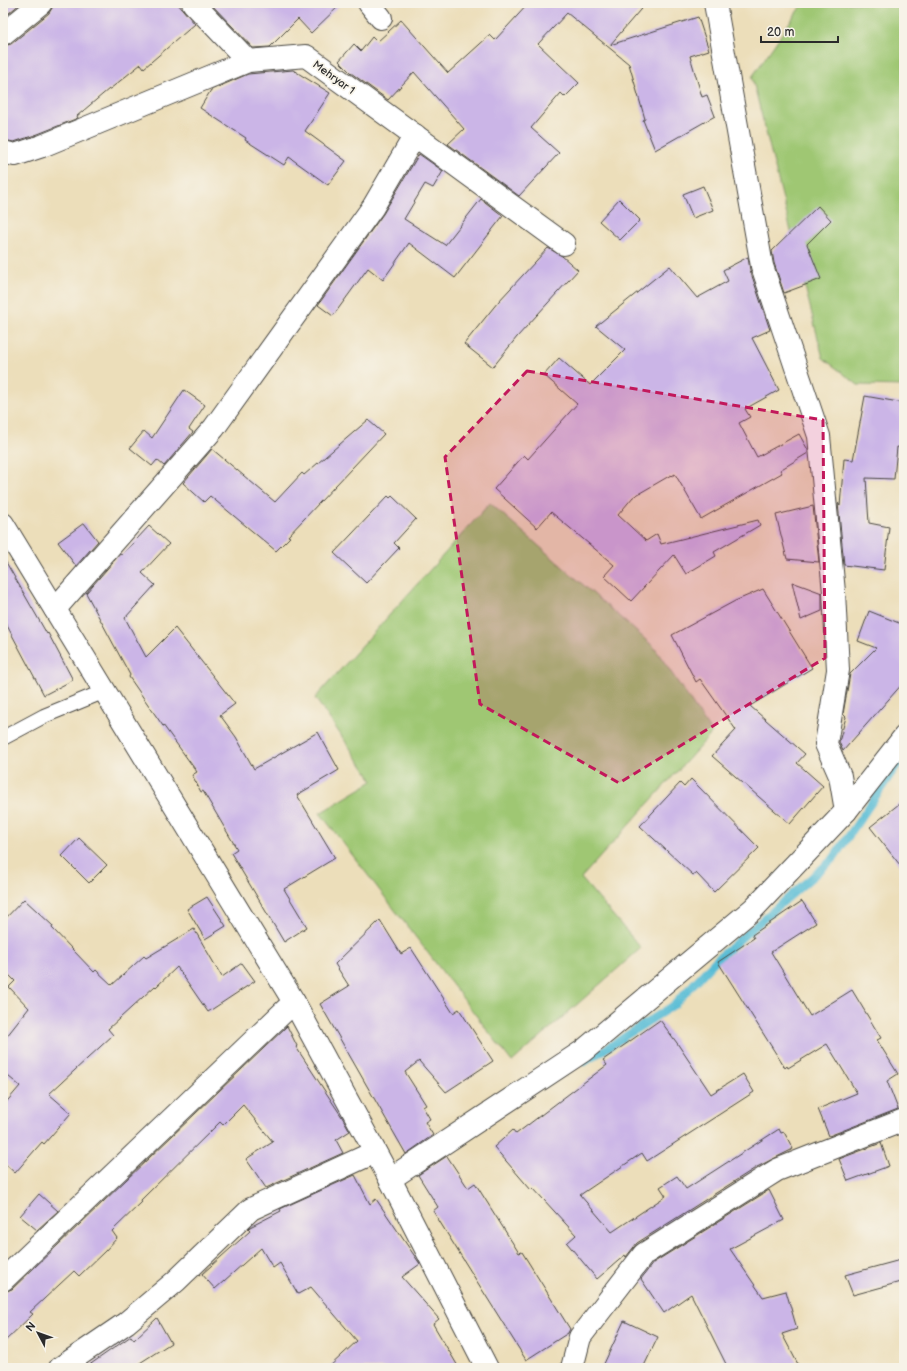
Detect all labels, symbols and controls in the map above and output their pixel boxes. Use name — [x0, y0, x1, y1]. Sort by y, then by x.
scale bar — [761, 18, 838, 44]
text: 20 m — [767, 25, 794, 40]
street label: Mehryar 1 — [310, 58, 357, 97]
north arrow — [18, 1313, 58, 1353]
text: N — [23, 1319, 38, 1334]

